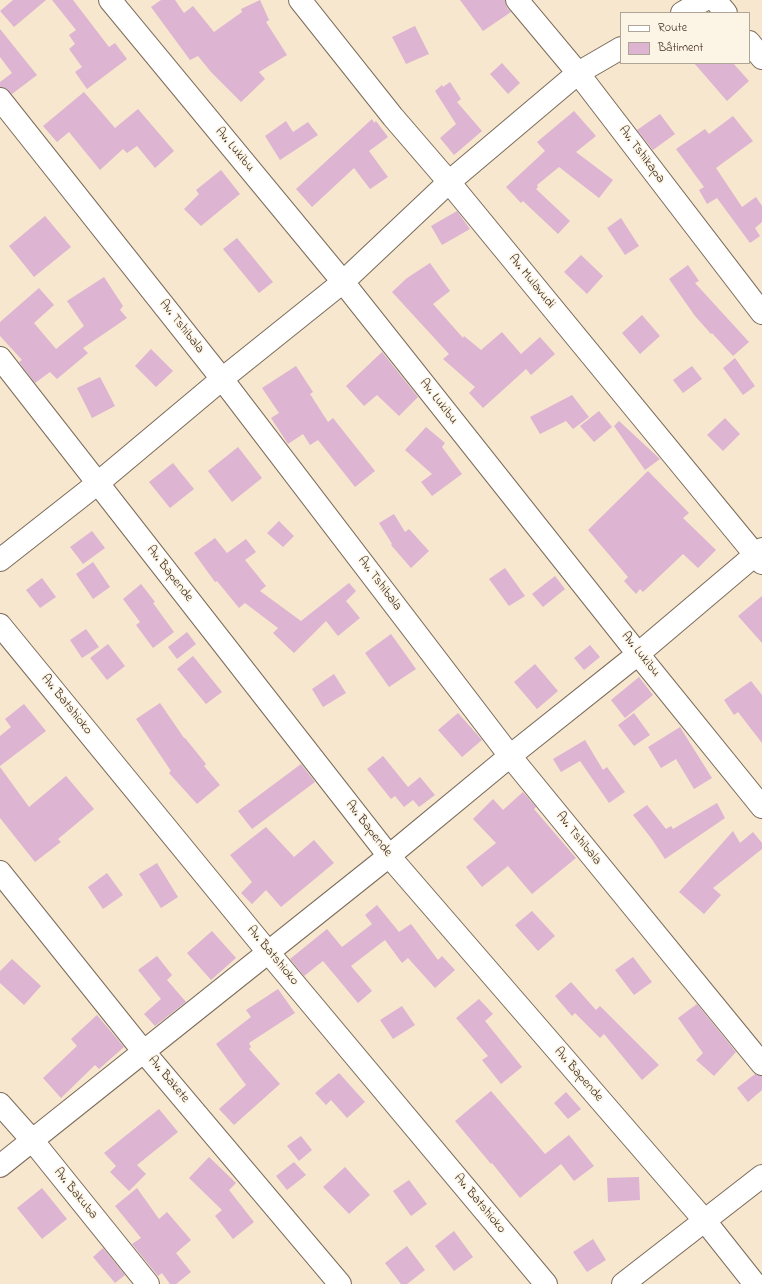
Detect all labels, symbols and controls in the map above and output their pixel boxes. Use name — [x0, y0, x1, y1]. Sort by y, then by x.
legend — [620, 12, 750, 64]
text: Route — [658, 19, 687, 37]
text: Bâtiment — [658, 39, 703, 57]
street label: Av. Tshikapa — [614, 123, 668, 187]
street label: Av. Lukibu — [211, 125, 257, 175]
street label: Av. Mulavudi — [504, 252, 558, 312]
street label: Av. Tshibala — [155, 297, 207, 357]
street label: Av. Lukibu — [415, 376, 461, 428]
street label: Av. Bapende — [142, 543, 196, 605]
street label: Av. Tshibala — [354, 554, 404, 614]
street label: Av. Lukibu — [617, 629, 663, 681]
street label: Av. Batshioko — [37, 672, 95, 738]
street label: Av. Bapende — [341, 798, 395, 860]
street label: Av. Tshibala — [552, 809, 604, 869]
street label: Av. Batshioko — [243, 923, 301, 989]
street label: Av. Bapende — [550, 1045, 606, 1105]
street label: Av. Bakete — [144, 1053, 192, 1107]
street label: Av. Bakuba — [50, 1165, 100, 1223]
street label: Av. Batshioko — [450, 1171, 508, 1237]

